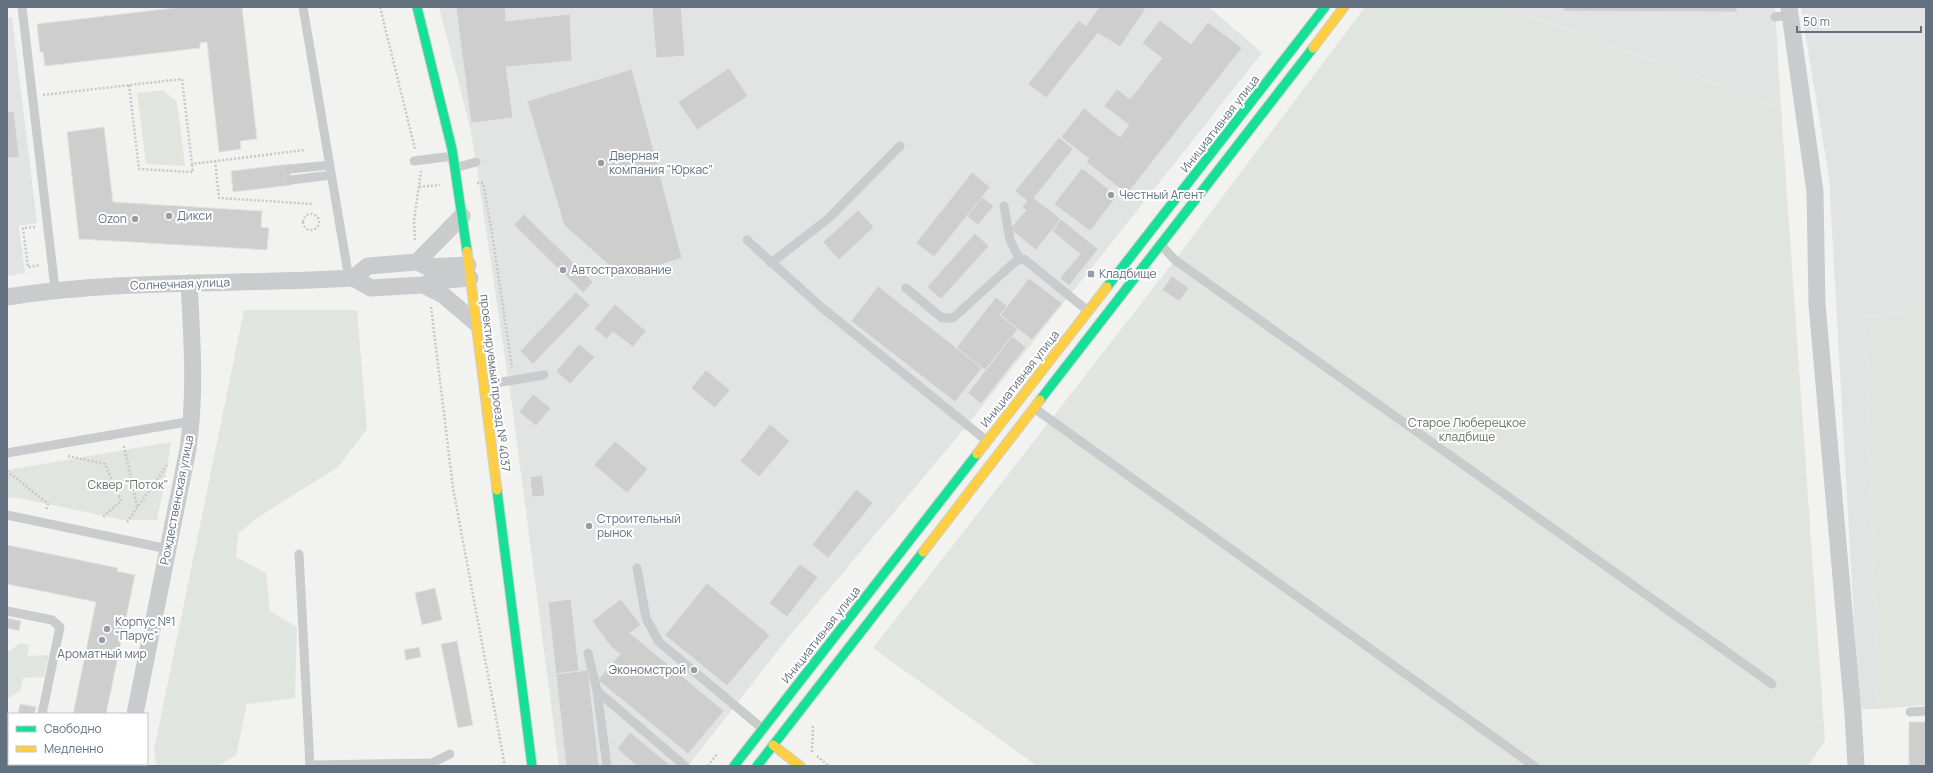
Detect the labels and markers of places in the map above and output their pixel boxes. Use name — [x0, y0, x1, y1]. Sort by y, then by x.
place label: Дверная компания "Юркас" — [609, 147, 713, 178]
marker: Дверная компания "Юркас" — [596, 158, 606, 168]
place label: Честный Агент — [1119, 186, 1204, 203]
marker: Честный Агент — [1106, 190, 1116, 200]
place label: Дикси — [177, 207, 212, 224]
place label: Ozon — [98, 210, 127, 227]
marker: Дикси — [164, 211, 174, 221]
marker: Ozon — [130, 214, 140, 224]
place label: Автострахование — [571, 261, 672, 278]
marker: Автострахование — [558, 265, 568, 275]
place label: Кладбище — [1099, 265, 1156, 282]
marker: Кладбище — [1086, 269, 1096, 279]
place label: Строительный рынок — [597, 510, 681, 541]
marker: Строительный рынок — [584, 521, 594, 531]
place label: Корпус №1 "Парус" — [115, 613, 176, 644]
marker: Корпус №1 "Парус" — [102, 624, 112, 634]
marker: Ароматный мир — [97, 635, 107, 645]
place label: Ароматный мир — [57, 645, 147, 662]
place label: Экономстрой — [609, 661, 686, 678]
marker: Экономстрой — [689, 665, 699, 675]

